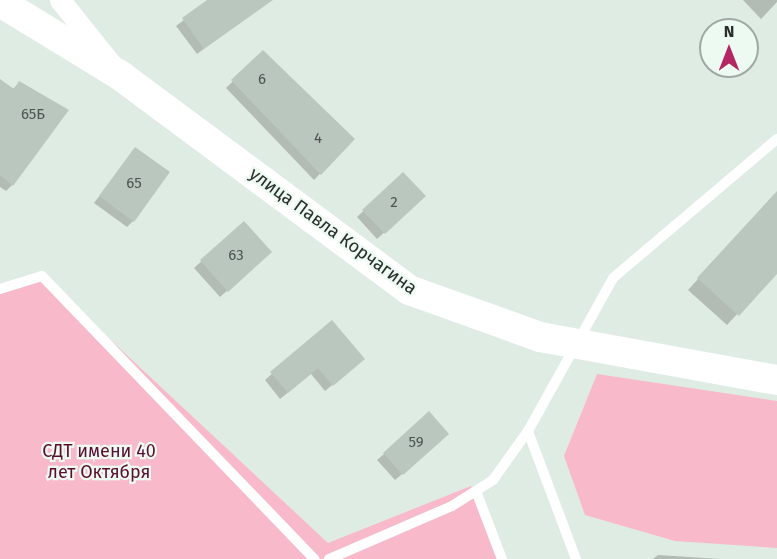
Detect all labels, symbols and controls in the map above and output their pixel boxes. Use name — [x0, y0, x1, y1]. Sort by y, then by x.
north arrow — [699, 18, 759, 78]
text: N — [724, 22, 734, 41]
house number: 6 — [258, 71, 266, 89]
house number: 65Б — [21, 106, 45, 124]
house number: 4 — [314, 130, 322, 148]
street label: улица Павла Корчагина — [245, 163, 421, 299]
house number: 65 — [126, 175, 142, 193]
house number: 2 — [390, 194, 398, 212]
house number: 63 — [228, 247, 244, 265]
house number: 59 — [408, 434, 424, 452]
park label: СДТ имени 40 лет Октября — [42, 441, 156, 484]

